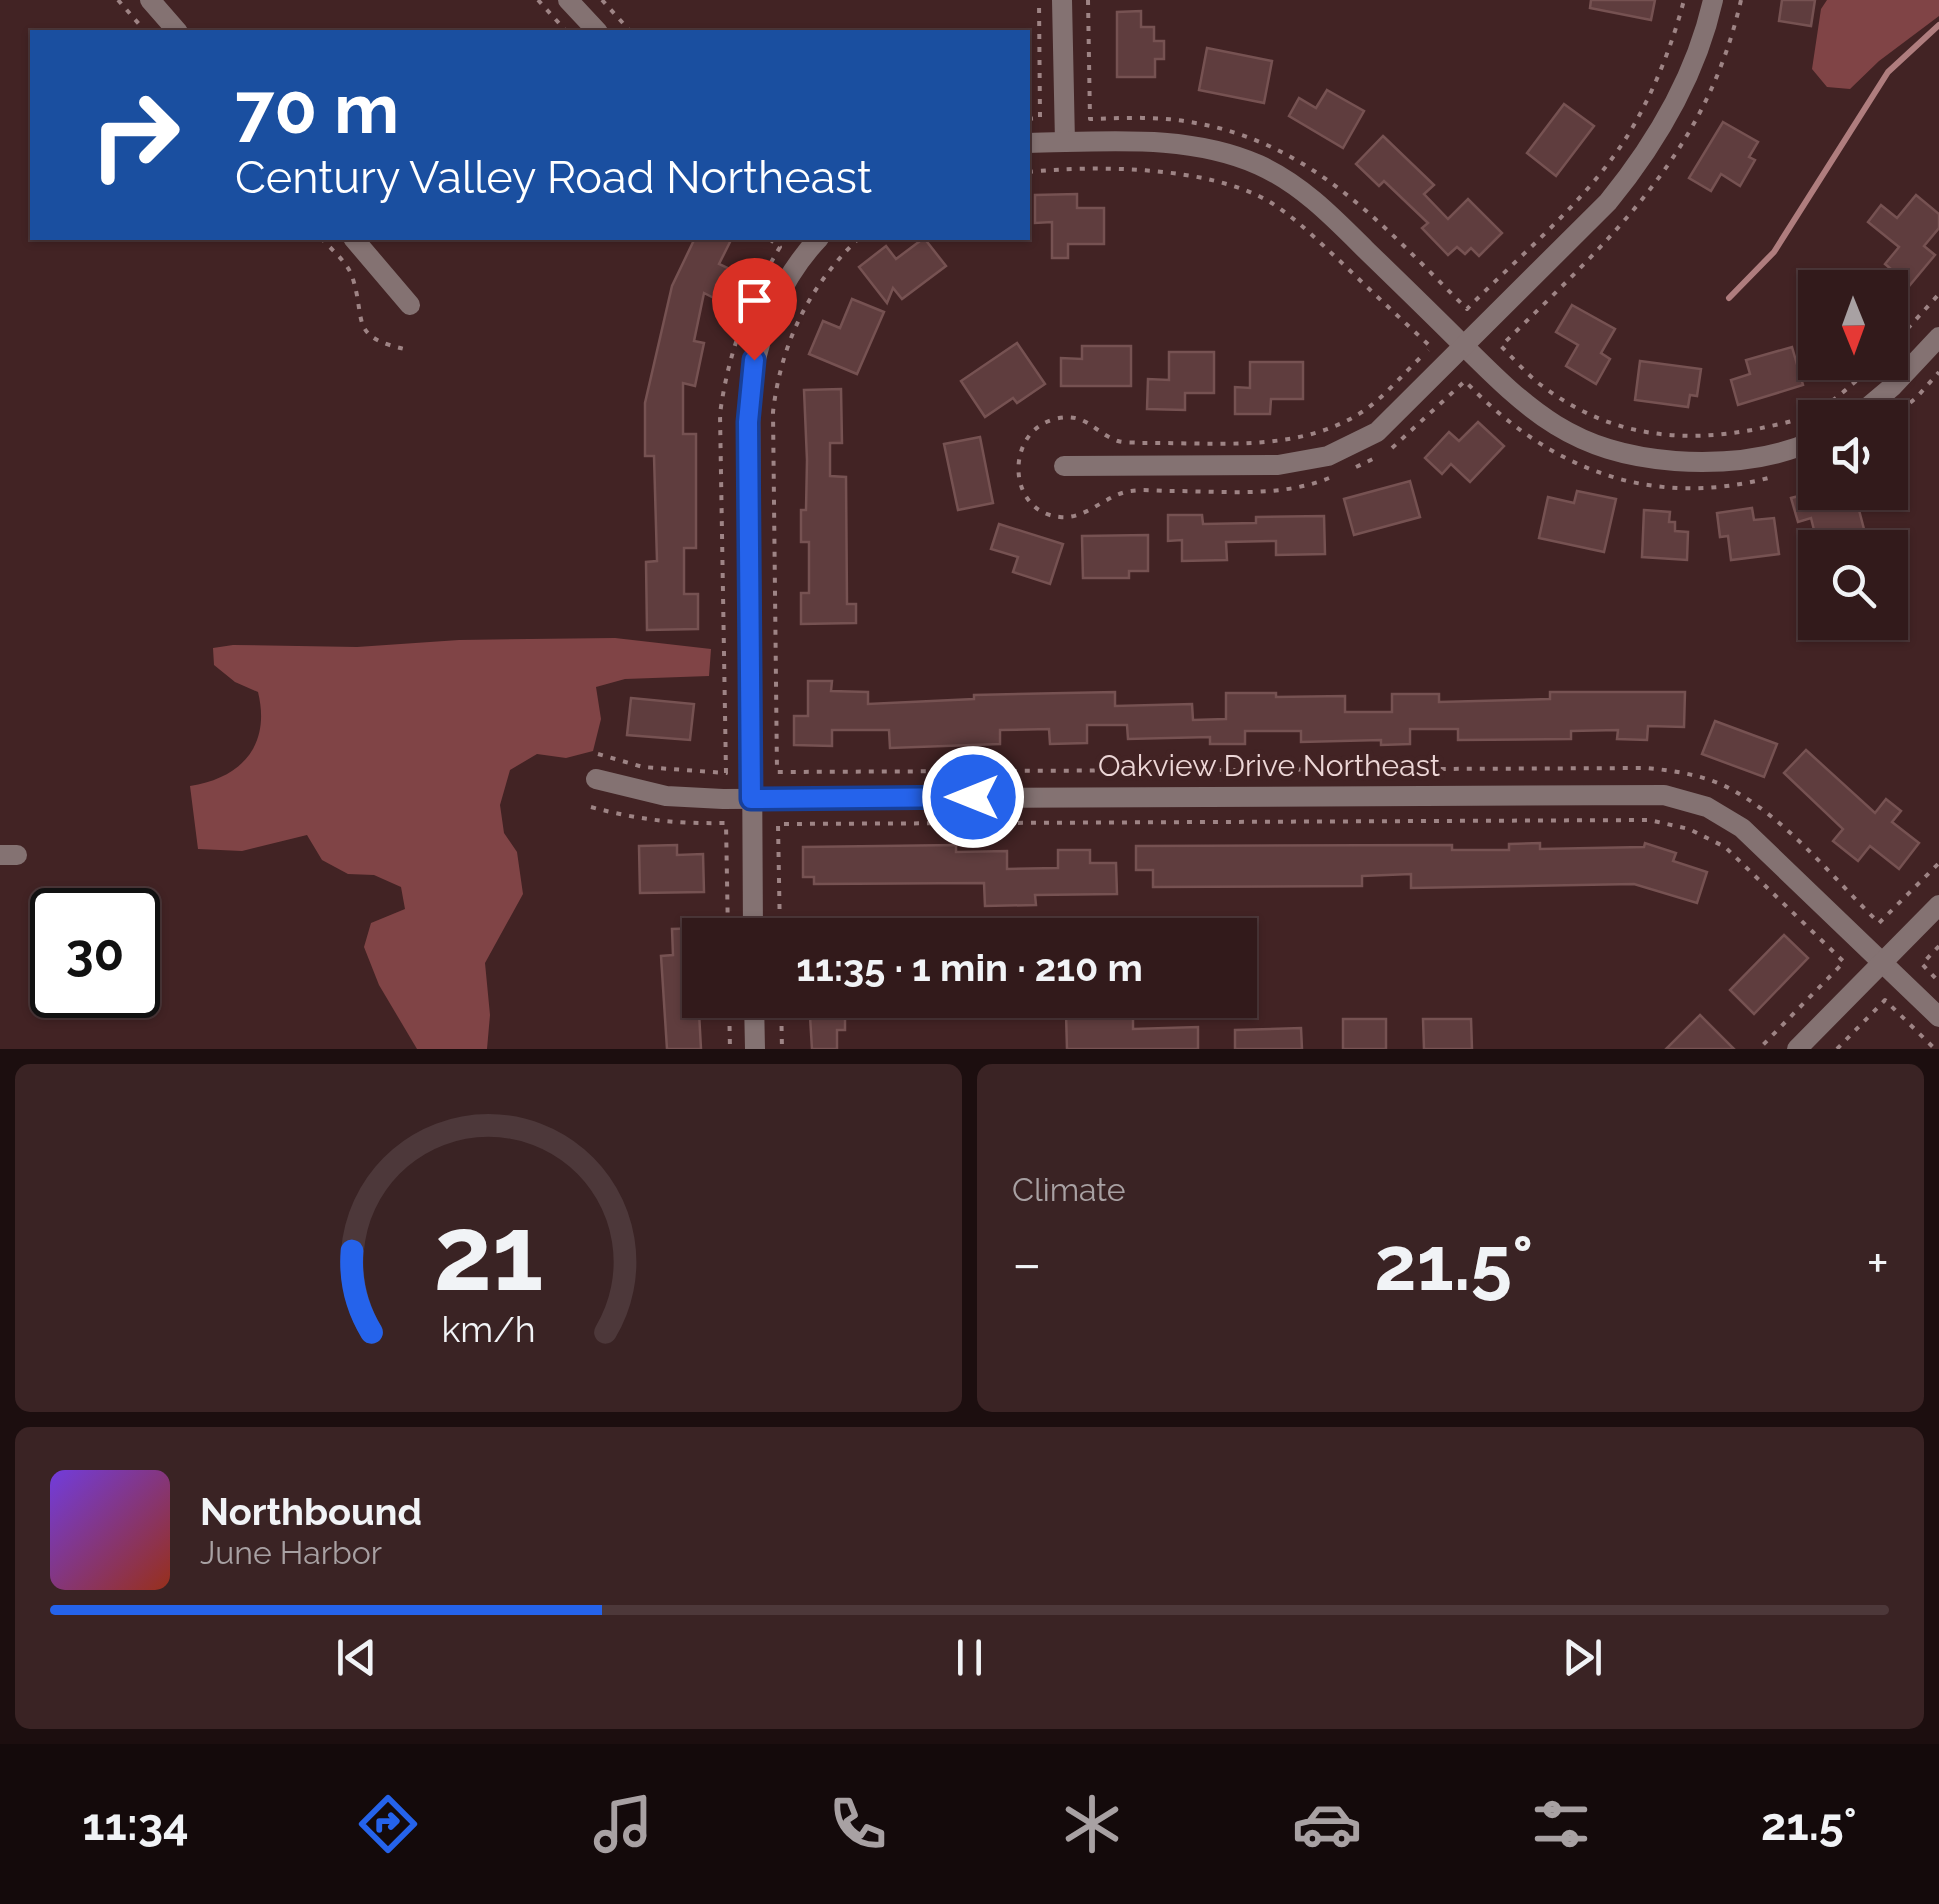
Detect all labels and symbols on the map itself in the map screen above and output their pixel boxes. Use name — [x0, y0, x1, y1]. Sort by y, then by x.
pin — [712, 258, 797, 361]
north arrow — [1798, 270, 1908, 380]
position arrow — [921, 745, 1025, 849]
street label: Oakview Drive Northeast — [1098, 748, 1440, 783]
speed limit sign: 30 — [30, 888, 160, 1018]

